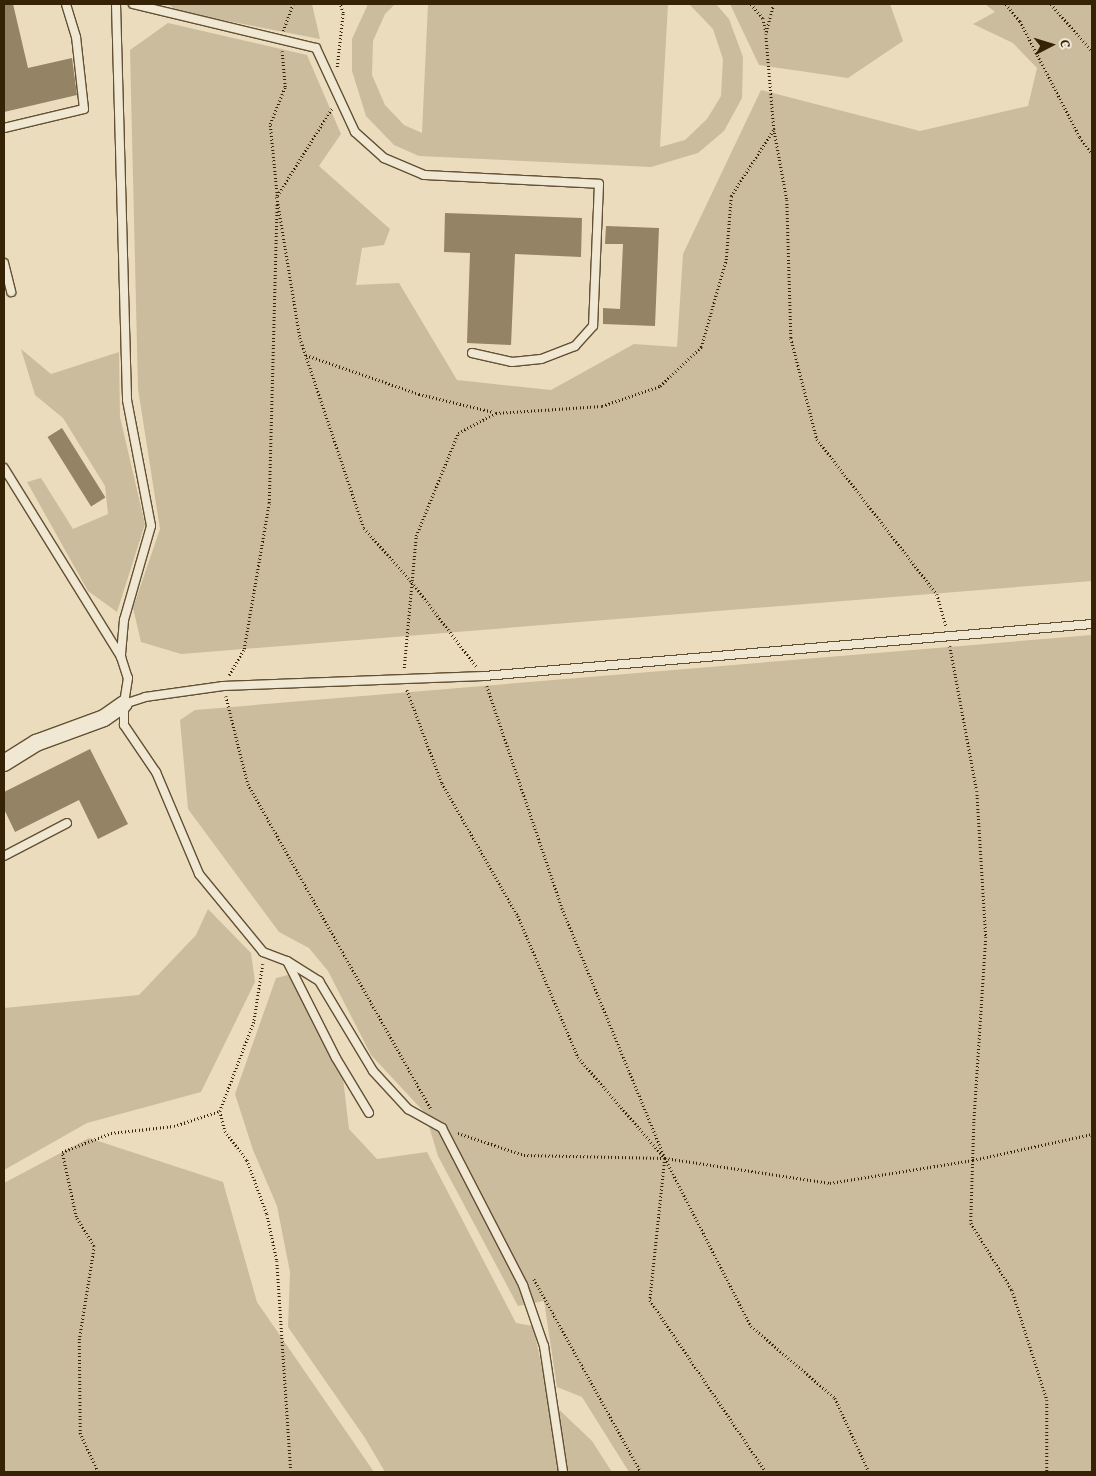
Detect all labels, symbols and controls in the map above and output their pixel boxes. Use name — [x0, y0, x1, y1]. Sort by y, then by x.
north arrow — [1026, 20, 1076, 70]
text: С — [1056, 39, 1076, 49]

